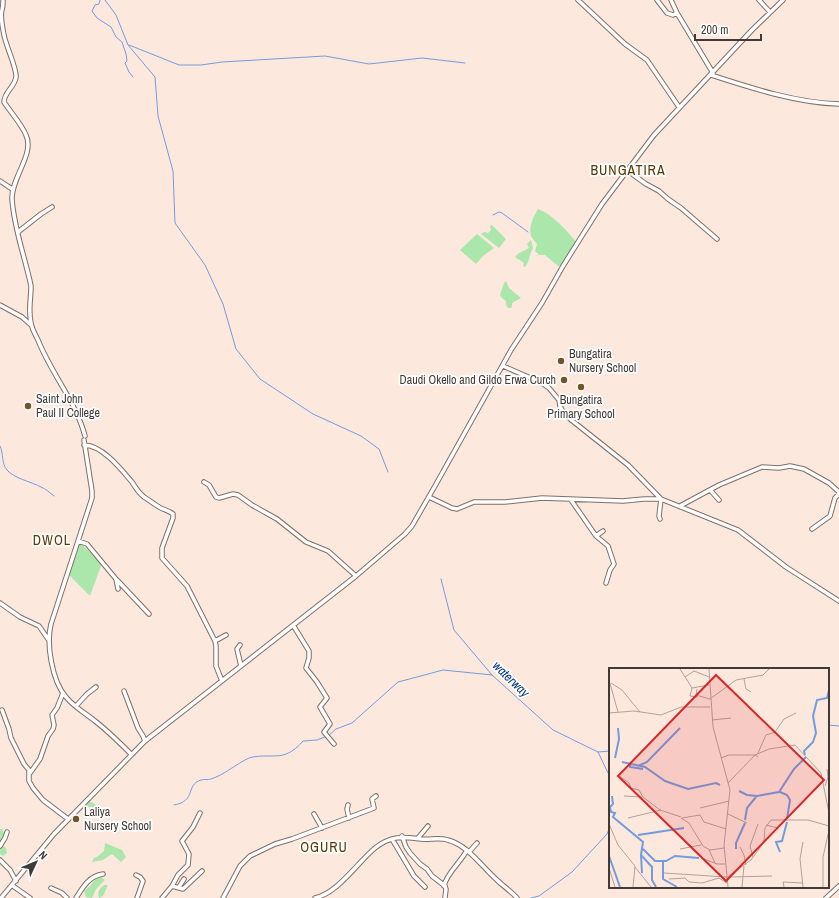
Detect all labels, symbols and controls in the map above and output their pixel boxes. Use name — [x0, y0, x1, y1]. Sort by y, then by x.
scale bar — [695, 16, 761, 42]
text: 200 m — [701, 22, 728, 38]
district label: BUNGATIRA — [590, 161, 666, 179]
place label: Bungatira Nursery School — [569, 346, 636, 376]
marker: Bungatira Nursery School — [556, 356, 566, 366]
place label: Daudi Okello and Gildo Erwa Curch — [400, 372, 556, 388]
marker: Daudi Okello and Gildo Erwa Curch — [559, 375, 569, 385]
marker: Bungatira Primary School — [576, 382, 586, 392]
place label: Saint John Paul II College — [36, 391, 100, 421]
place label: Bungatira Primary School — [547, 392, 615, 422]
marker: Saint John Paul II College — [23, 401, 33, 411]
district label: DWOL — [33, 531, 71, 549]
water label: waterway — [489, 657, 534, 701]
inset map — [609, 668, 829, 888]
place label: Laliya Nursery School — [84, 804, 151, 834]
marker: Laliya Nursery School — [71, 814, 81, 824]
district label: OGURU — [300, 838, 348, 856]
north arrow — [16, 842, 56, 882]
text: N — [36, 848, 50, 862]

